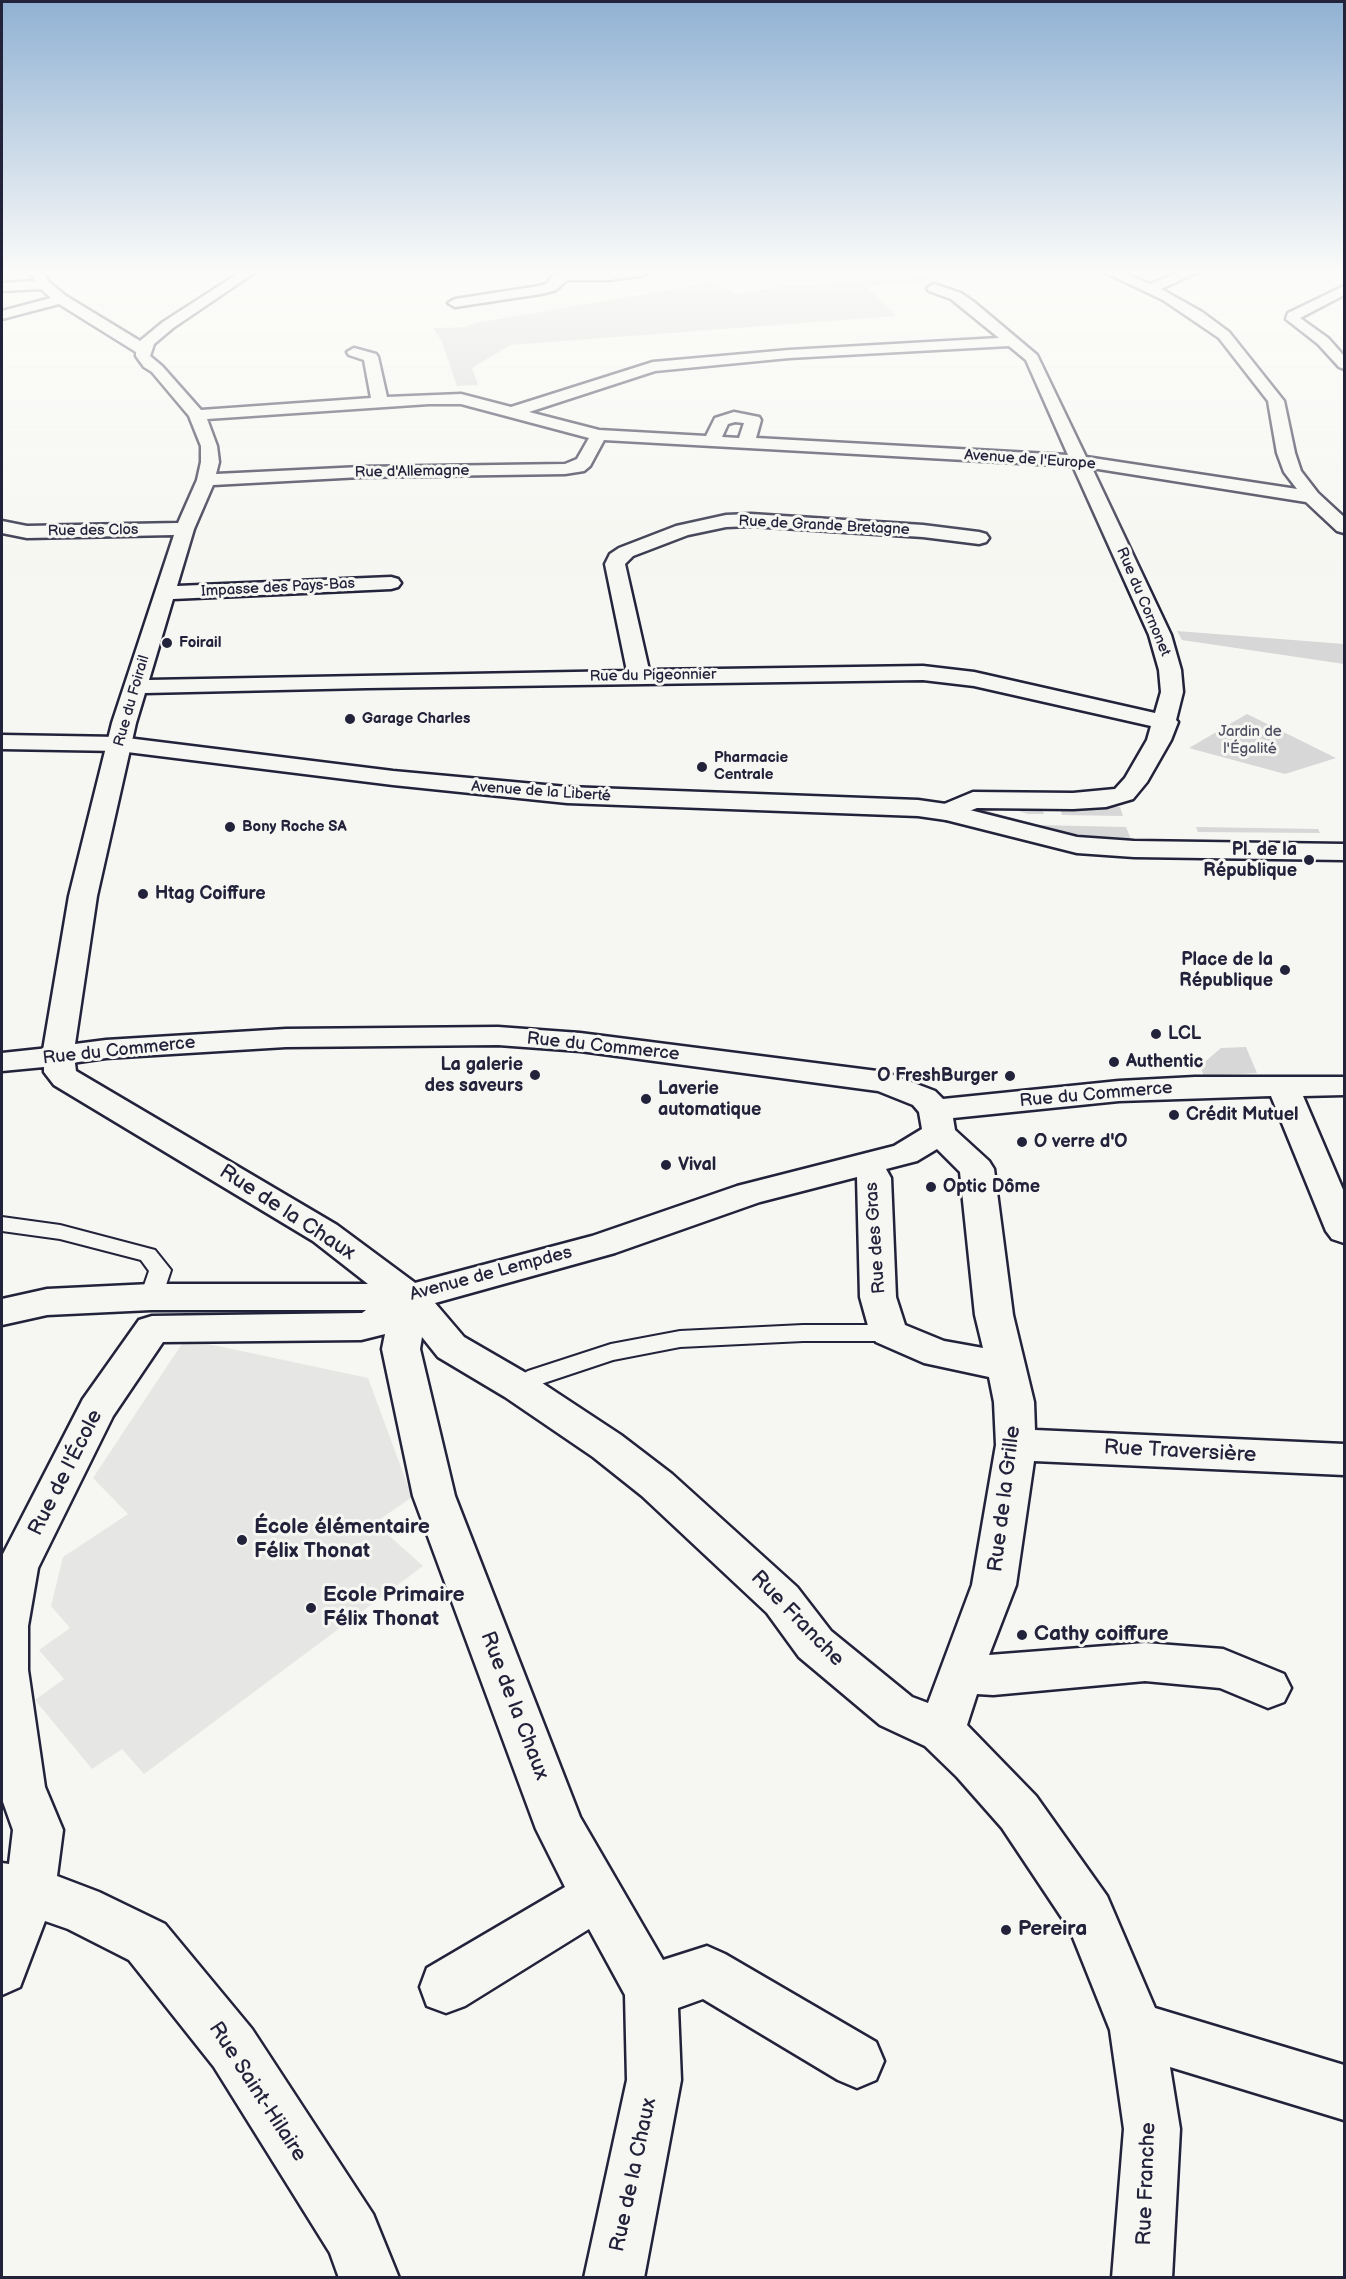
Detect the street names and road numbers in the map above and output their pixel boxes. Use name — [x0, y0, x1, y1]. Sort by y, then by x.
street label: Avenue de l'Europe — [964, 446, 1096, 474]
street label: Rue d'Allemagne — [355, 462, 469, 482]
street label: Rue de Grande Bretagne — [738, 513, 910, 539]
street label: Rue des Clos — [47, 521, 139, 541]
street label: Rue du Cornonet — [1112, 545, 1174, 659]
street label: Impasse des Pays-Bas — [201, 575, 355, 601]
street label: Rue du Foirail — [110, 653, 154, 749]
street label: Rue du Pigeonnier — [589, 666, 717, 686]
street label: Avenue de la Liberté — [471, 778, 611, 806]
street label: Rue du Commerce — [526, 1028, 680, 1066]
street label: Rue du Commerce — [42, 1032, 196, 1070]
street label: Rue du Commerce — [1019, 1078, 1173, 1112]
street label: Rue de la Chaux — [214, 1160, 360, 1266]
street label: Rue des Gras — [861, 1181, 891, 1295]
street label: Avenue de Lempdes — [408, 1242, 574, 1306]
street label: Rue de l'École — [24, 1406, 108, 1540]
street label: Rue de la Grille — [984, 1425, 1026, 1573]
street label: Rue Traversière — [1103, 1435, 1257, 1469]
street label: Rue Franche — [745, 1566, 849, 1672]
street label: Rue de la Chaux — [474, 1628, 554, 1784]
street label: Rue Saint-Hilaire — [202, 2017, 312, 2167]
street label: Rue de la Chaux — [605, 2096, 663, 2254]
street label: Rue Franche — [1132, 2122, 1162, 2246]

